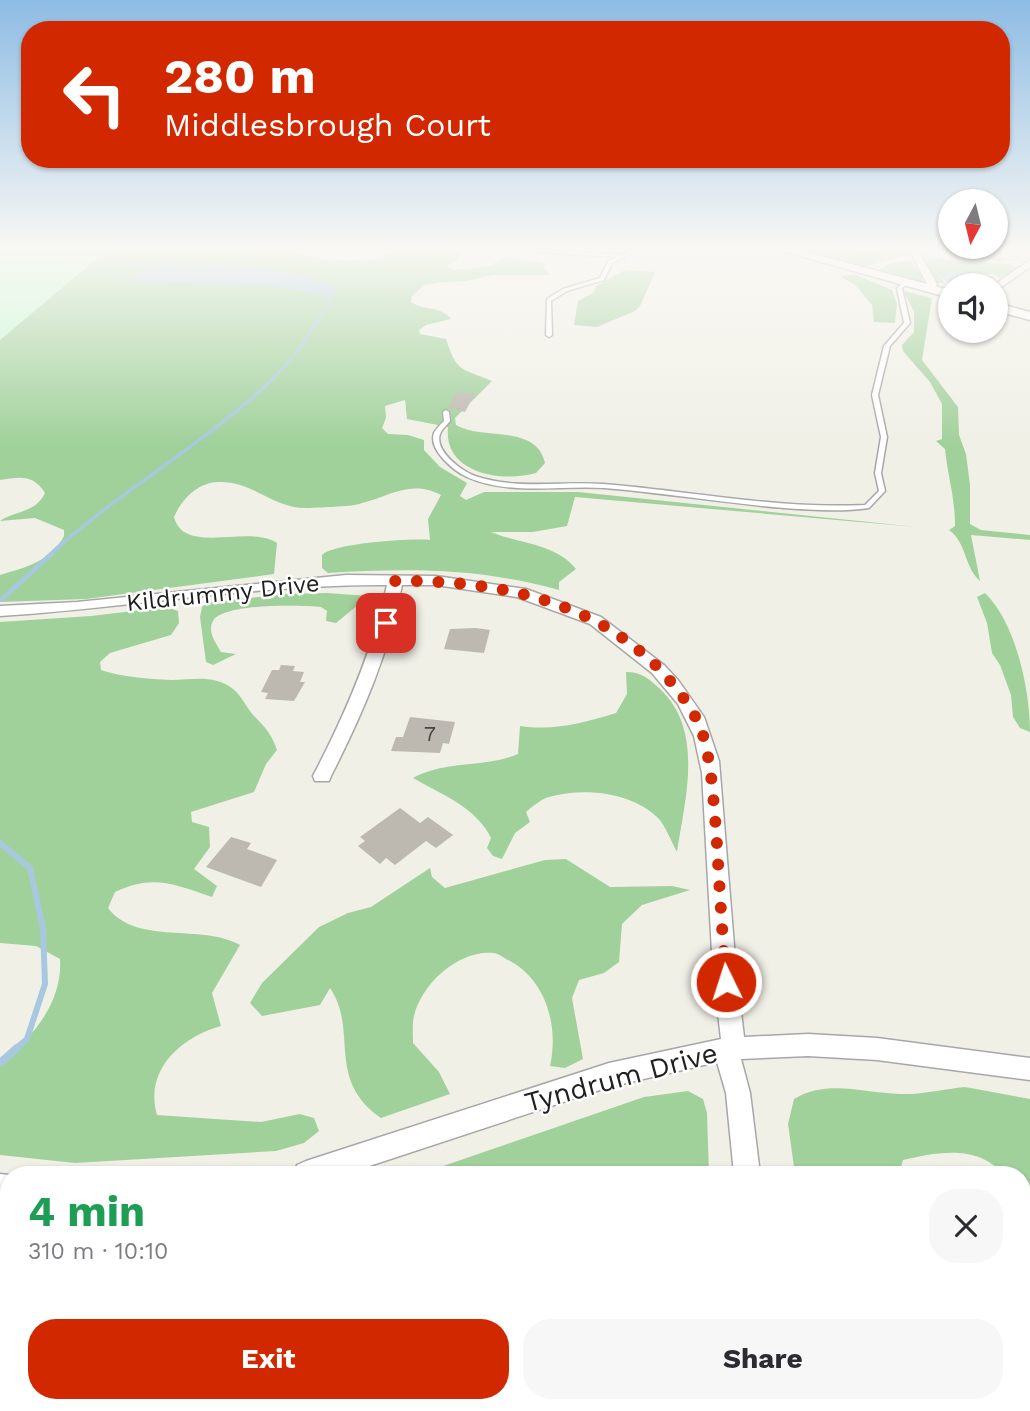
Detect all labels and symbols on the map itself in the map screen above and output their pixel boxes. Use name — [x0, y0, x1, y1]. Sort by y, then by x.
north arrow — [938, 189, 1008, 259]
street label: Kildrummy Drive — [125, 569, 321, 617]
pin — [356, 593, 416, 653]
house number: 7 — [424, 721, 436, 746]
position arrow — [689, 945, 763, 1019]
street label: Tyndrum Drive — [521, 1036, 721, 1119]

